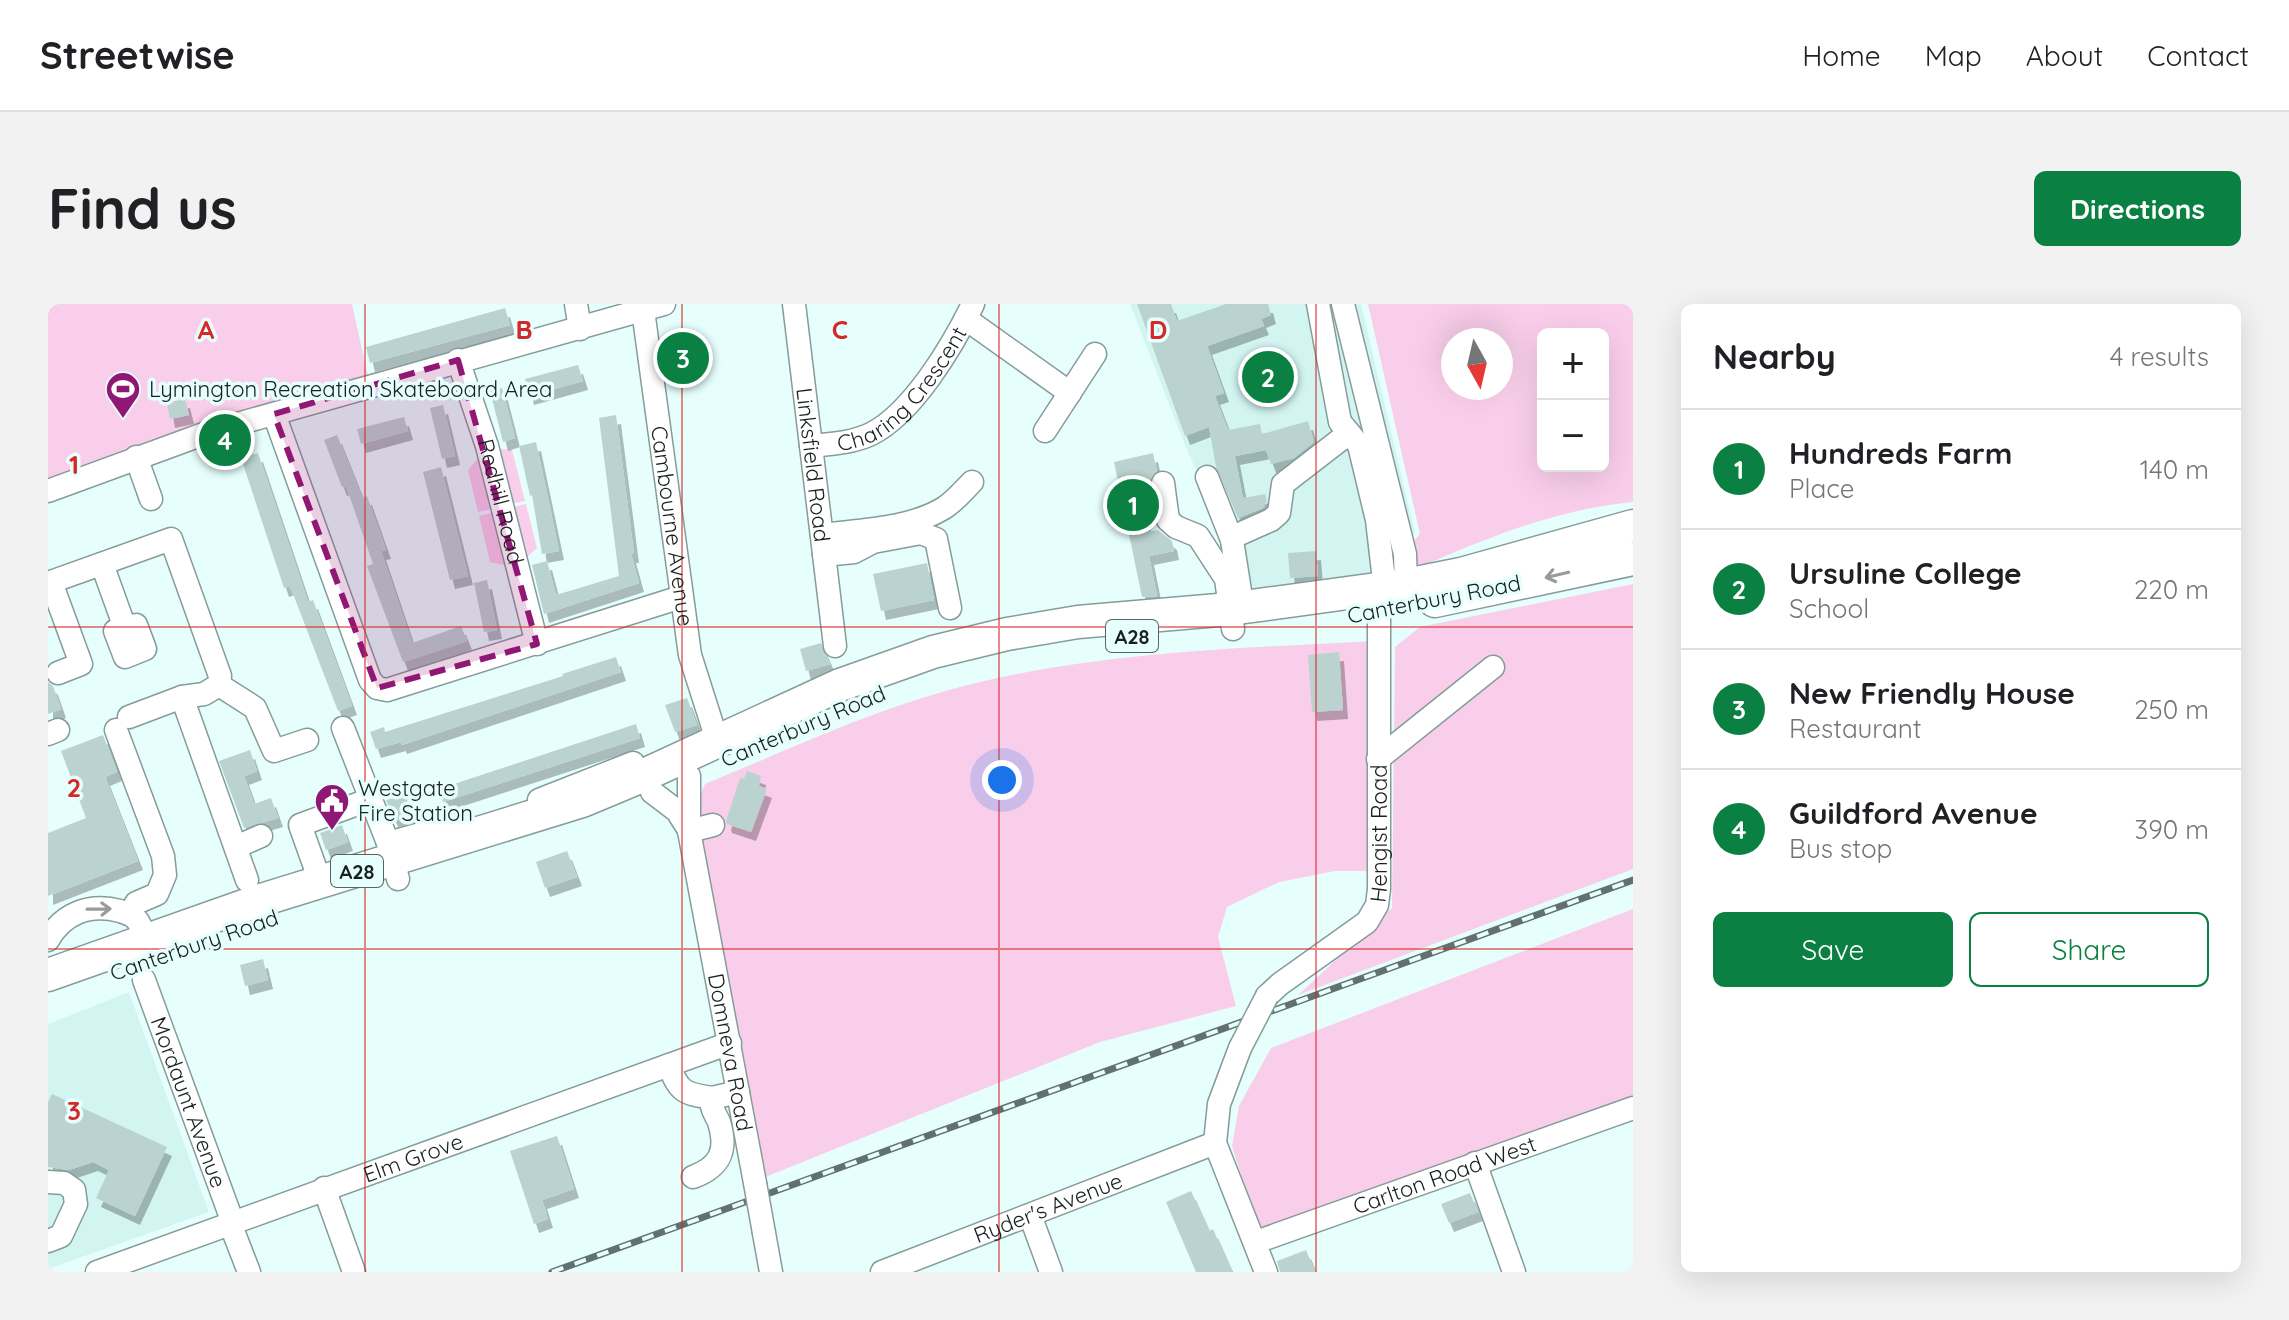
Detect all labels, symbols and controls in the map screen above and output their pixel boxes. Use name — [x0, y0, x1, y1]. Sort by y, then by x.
text: Streetwise — [40, 31, 235, 79]
text: Home — [1802, 38, 1881, 73]
text: Map — [1925, 38, 1982, 73]
text: About — [2026, 38, 2103, 73]
text: Contact — [2147, 38, 2249, 73]
button: Directions — [2034, 171, 2241, 246]
text: Find us — [48, 173, 237, 243]
text: A — [198, 313, 215, 346]
text: B — [515, 313, 533, 346]
street label: Charing Crescent — [822, 313, 970, 449]
text: D — [1149, 313, 1167, 346]
pin: 3 — [657, 328, 709, 388]
north arrow — [1441, 328, 1513, 400]
map controls — [1537, 328, 1609, 472]
button: + — [1537, 328, 1609, 400]
text: Nearby — [1713, 335, 1836, 378]
text: 4 results — [2110, 340, 2209, 373]
pin: 2 — [1242, 347, 1294, 407]
sports icon: Lymington Recreation Skateboard Area — [104, 370, 142, 420]
place label: Lymington Recreation Skateboard Area — [149, 375, 552, 403]
street label: Linksfield Road — [790, 386, 836, 543]
button: − — [1537, 400, 1609, 472]
pin: 4 — [199, 410, 251, 470]
street label: Cambourne Avenue — [645, 424, 700, 628]
text: Hundreds Farm — [1789, 434, 2012, 472]
street label: Redhill Road — [472, 436, 530, 567]
text: 1 — [69, 448, 79, 481]
text: 1 — [1734, 453, 1744, 486]
text: 140 m — [2140, 453, 2209, 486]
text: Place — [1789, 472, 1854, 505]
pin: 1 — [1107, 475, 1159, 535]
text: Ursuline College — [1789, 554, 2022, 592]
street label: Canterbury Road — [1345, 568, 1523, 630]
one-way arrow — [1544, 568, 1570, 583]
text: 2 — [1732, 573, 1746, 606]
text: 220 m — [2134, 573, 2209, 606]
text: School — [1789, 592, 1869, 625]
road number: A28 — [1106, 620, 1158, 652]
text: New Friendly House — [1789, 674, 2075, 712]
street label: Canterbury Road — [716, 679, 890, 773]
text: 3 — [1732, 693, 1746, 726]
text: 250 m — [2134, 693, 2209, 726]
text: Restaurant — [1789, 712, 1922, 745]
your location — [982, 760, 1022, 800]
street label: Hengist Road — [1363, 764, 1393, 904]
text: 2 — [67, 771, 81, 804]
place label: Westgate Fire Station — [358, 774, 473, 827]
public building icon: Westgate Fire Station — [313, 782, 351, 832]
text: Guildford Avenue — [1789, 794, 2038, 832]
text: 4 — [1731, 813, 1747, 846]
text: 390 m — [2135, 813, 2209, 846]
text: Bus stop — [1789, 832, 1892, 865]
road number: A28 — [331, 855, 383, 887]
one-way arrow — [85, 902, 111, 917]
street label: Canterbury Road — [106, 903, 282, 987]
button: Save — [1713, 912, 1953, 987]
button: Share — [1969, 912, 2209, 987]
street label: Domneva Road — [702, 971, 759, 1133]
street label: Mordaunt Avenue — [145, 1013, 233, 1191]
text: 3 — [67, 1094, 81, 1127]
street label: Elm Grove — [359, 1127, 467, 1189]
street label: Carlton Road West — [1349, 1130, 1540, 1220]
street label: Ryder's Avenue — [970, 1166, 1126, 1249]

